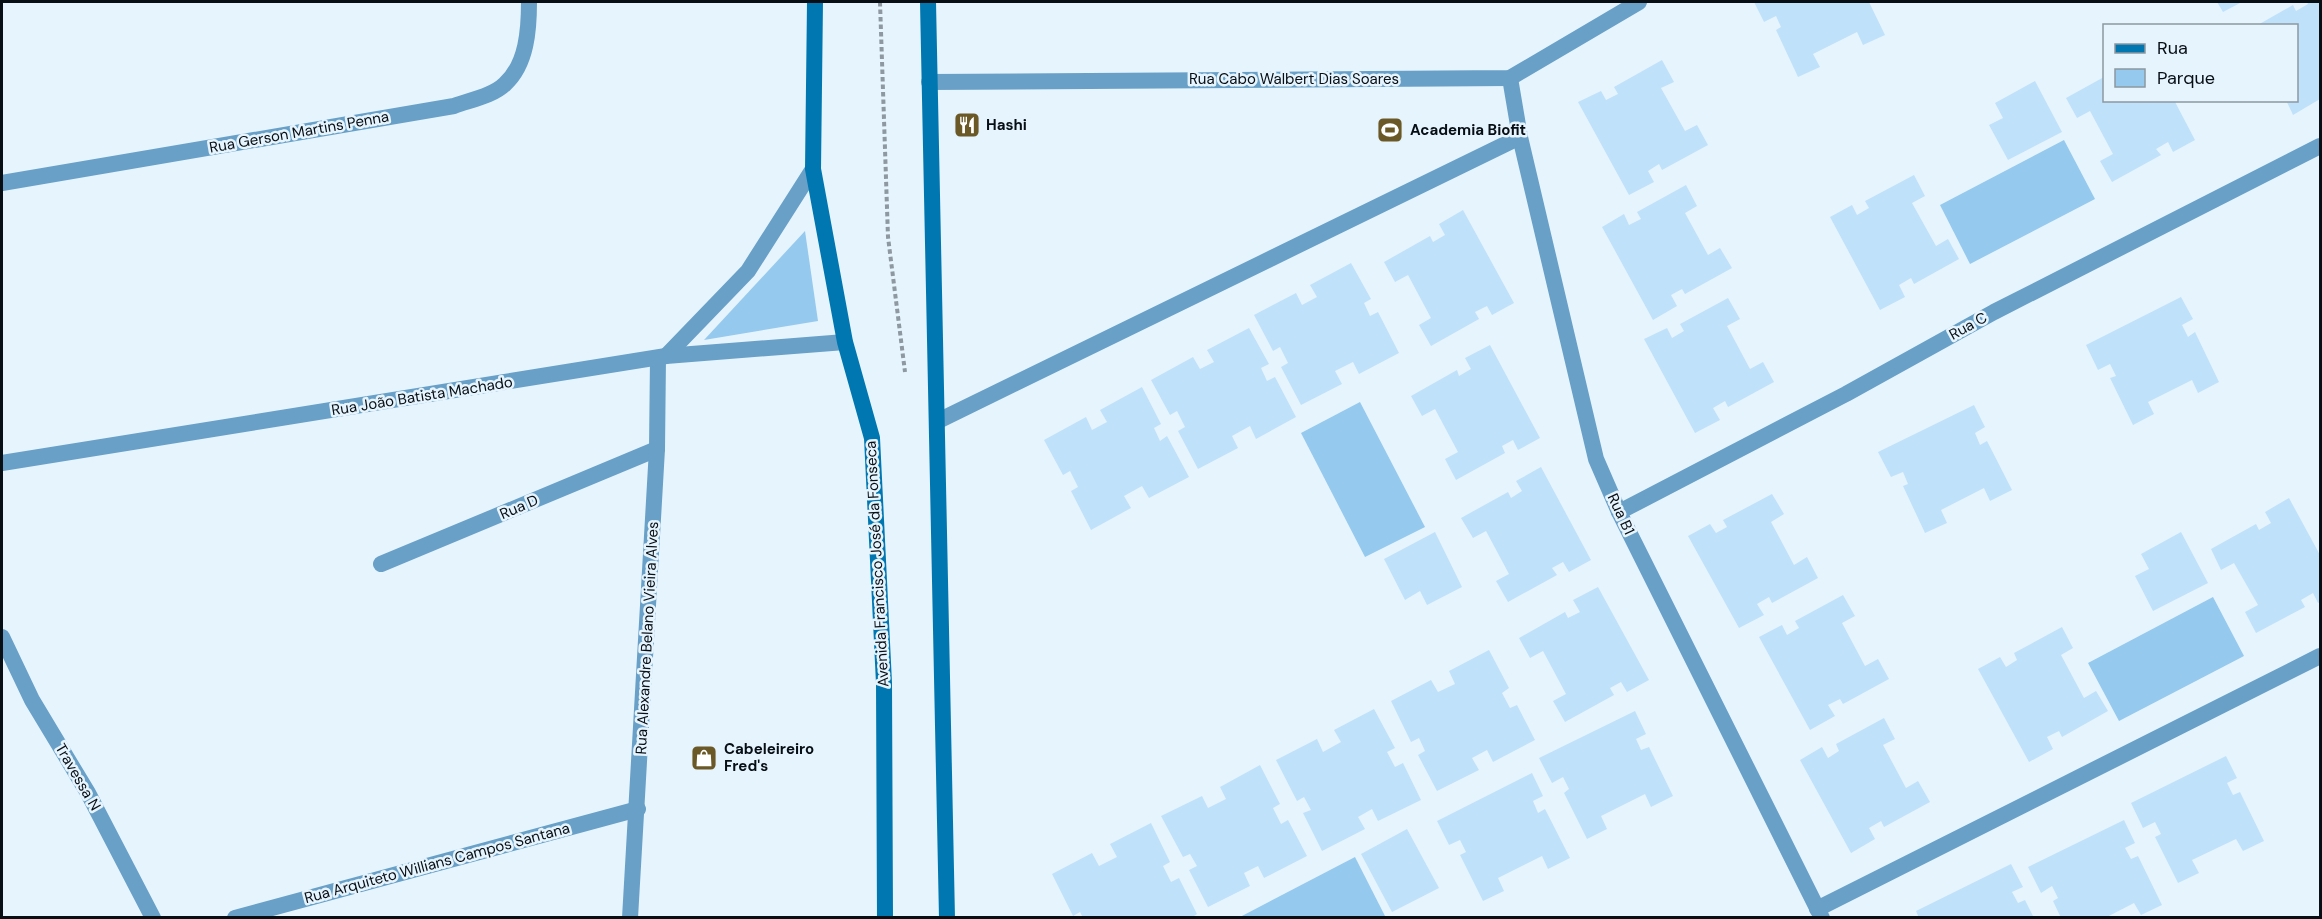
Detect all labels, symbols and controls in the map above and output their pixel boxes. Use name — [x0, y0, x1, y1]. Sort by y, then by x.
legend — [2103, 24, 2298, 102]
text: Rua — [2157, 36, 2188, 60]
text: Parque — [2157, 66, 2215, 90]
street label: Rua Cabo Walbert Dias Soares — [1189, 69, 1399, 89]
street label: Rua Gerson Martins Penna — [208, 106, 390, 158]
restaurant icon: Hashi — [952, 110, 982, 140]
place label: Hashi — [986, 115, 1027, 135]
sports icon: Academia Biofit — [1375, 115, 1405, 145]
place label: Academia Biofit — [1410, 120, 1526, 140]
street label: Rua C — [1945, 307, 1991, 345]
street label: Rua João Batista Machado — [330, 372, 514, 420]
street label: Avenida Francisco José da Fonseca — [861, 440, 893, 688]
street label: Rua D — [497, 490, 541, 524]
street label: Rua B1 — [1603, 490, 1639, 538]
street label: Rua Alexandre Belano Vieira Alves — [631, 521, 663, 755]
place label: Cabeleireiro Fred's — [724, 739, 814, 776]
street label: Travessa N — [51, 740, 105, 814]
shop icon: Cabeleireiro Fred's — [689, 743, 719, 773]
street label: Rua Arquiteto Willians Campos Santana — [302, 818, 572, 908]

